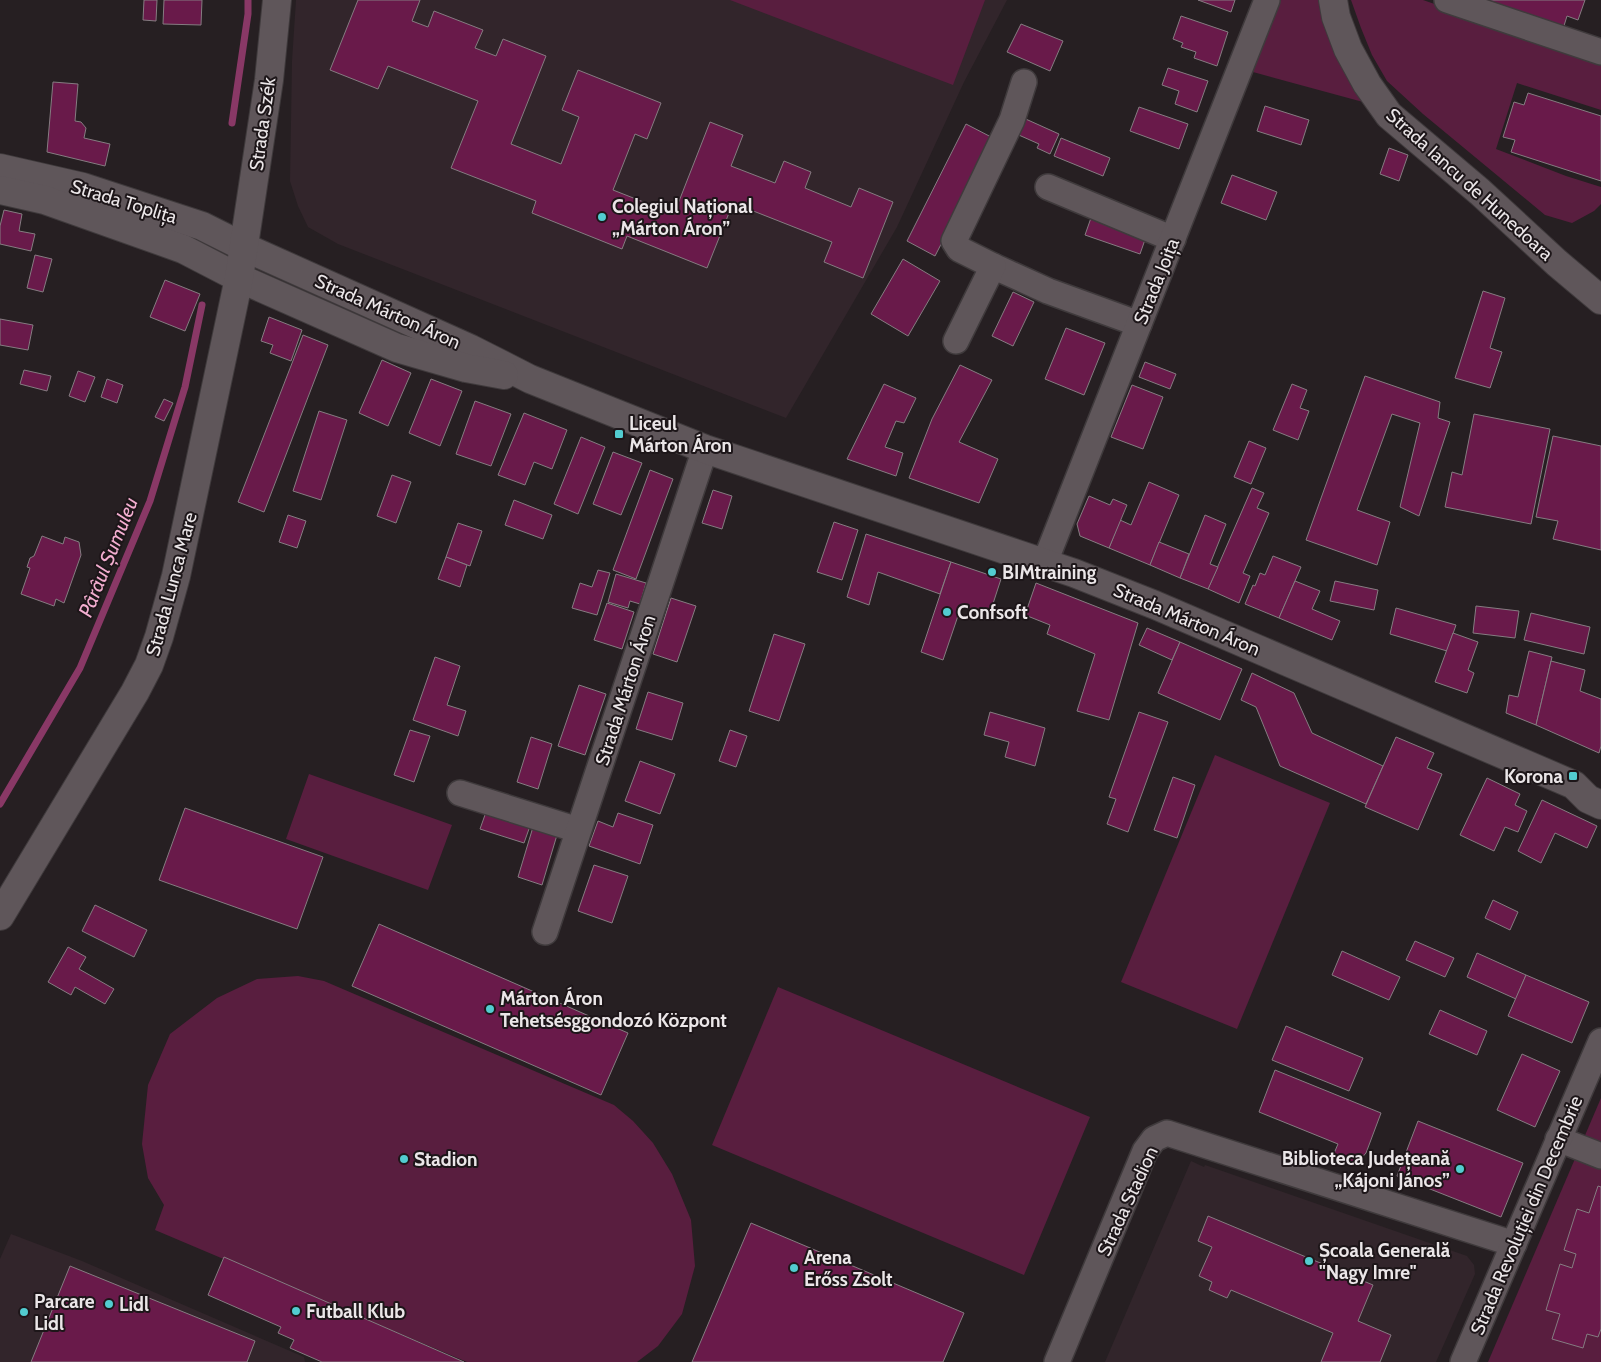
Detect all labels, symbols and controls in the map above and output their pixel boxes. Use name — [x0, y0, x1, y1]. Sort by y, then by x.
street label: Strada Szék — [245, 75, 280, 172]
street label: Strada Iancu de Hunedoara — [1381, 103, 1558, 265]
street label: Strada Toplița — [68, 174, 180, 229]
place label: Colegiul Național „Márton Áron” — [612, 195, 753, 240]
marker: Colegiul Național „Márton Áron” — [596, 211, 608, 223]
street label: Strada Joița — [1129, 235, 1185, 328]
street label: Strada Márton Áron — [311, 268, 465, 354]
place label: Liceul Márton Áron — [629, 412, 732, 457]
marker: Liceul Márton Áron — [613, 428, 625, 440]
water label: Pârâul Șumuleu — [73, 494, 143, 620]
street label: Strada Lunca Mare — [141, 509, 202, 659]
place label: BIMtraining — [1002, 561, 1097, 584]
marker: BIMtraining — [986, 566, 998, 578]
street label: Strada Márton Áron — [1110, 577, 1264, 661]
place label: Confsoft — [957, 601, 1028, 624]
marker: Confsoft — [941, 606, 953, 618]
street label: Strada Márton Áron — [589, 612, 661, 768]
place label: Korona — [1504, 765, 1564, 788]
marker: Korona — [1567, 770, 1579, 782]
place label: Márton Áron Tehetsésggondozó Központ — [500, 986, 727, 1032]
marker: Márton Áron Tehetsésggondozó Központ — [484, 1003, 496, 1015]
street label: Strada Revoluției din Decembrie — [1466, 1092, 1588, 1339]
street label: Strada Stadion — [1092, 1143, 1163, 1260]
place label: Biblioteca Județeană „Kájoni János” — [1282, 1147, 1451, 1192]
place label: Stadion — [414, 1148, 478, 1171]
marker: Stadion — [398, 1153, 410, 1165]
marker: Biblioteca Județeană „Kájoni János” — [1454, 1163, 1466, 1175]
place label: Școala Generală "Nagy Imre" — [1319, 1239, 1451, 1284]
place label: Arena Erőss Zsolt — [804, 1246, 893, 1291]
marker: Școala Generală "Nagy Imre" — [1303, 1255, 1315, 1267]
marker: Arena Erőss Zsolt — [788, 1262, 800, 1274]
place label: Parcare Lidl — [34, 1290, 95, 1335]
place label: Lidl — [119, 1293, 149, 1316]
marker: Lidl — [103, 1298, 115, 1310]
place label: Futball Klub — [306, 1300, 405, 1323]
marker: Futball Klub — [290, 1305, 302, 1317]
marker: Parcare Lidl — [18, 1306, 30, 1318]

